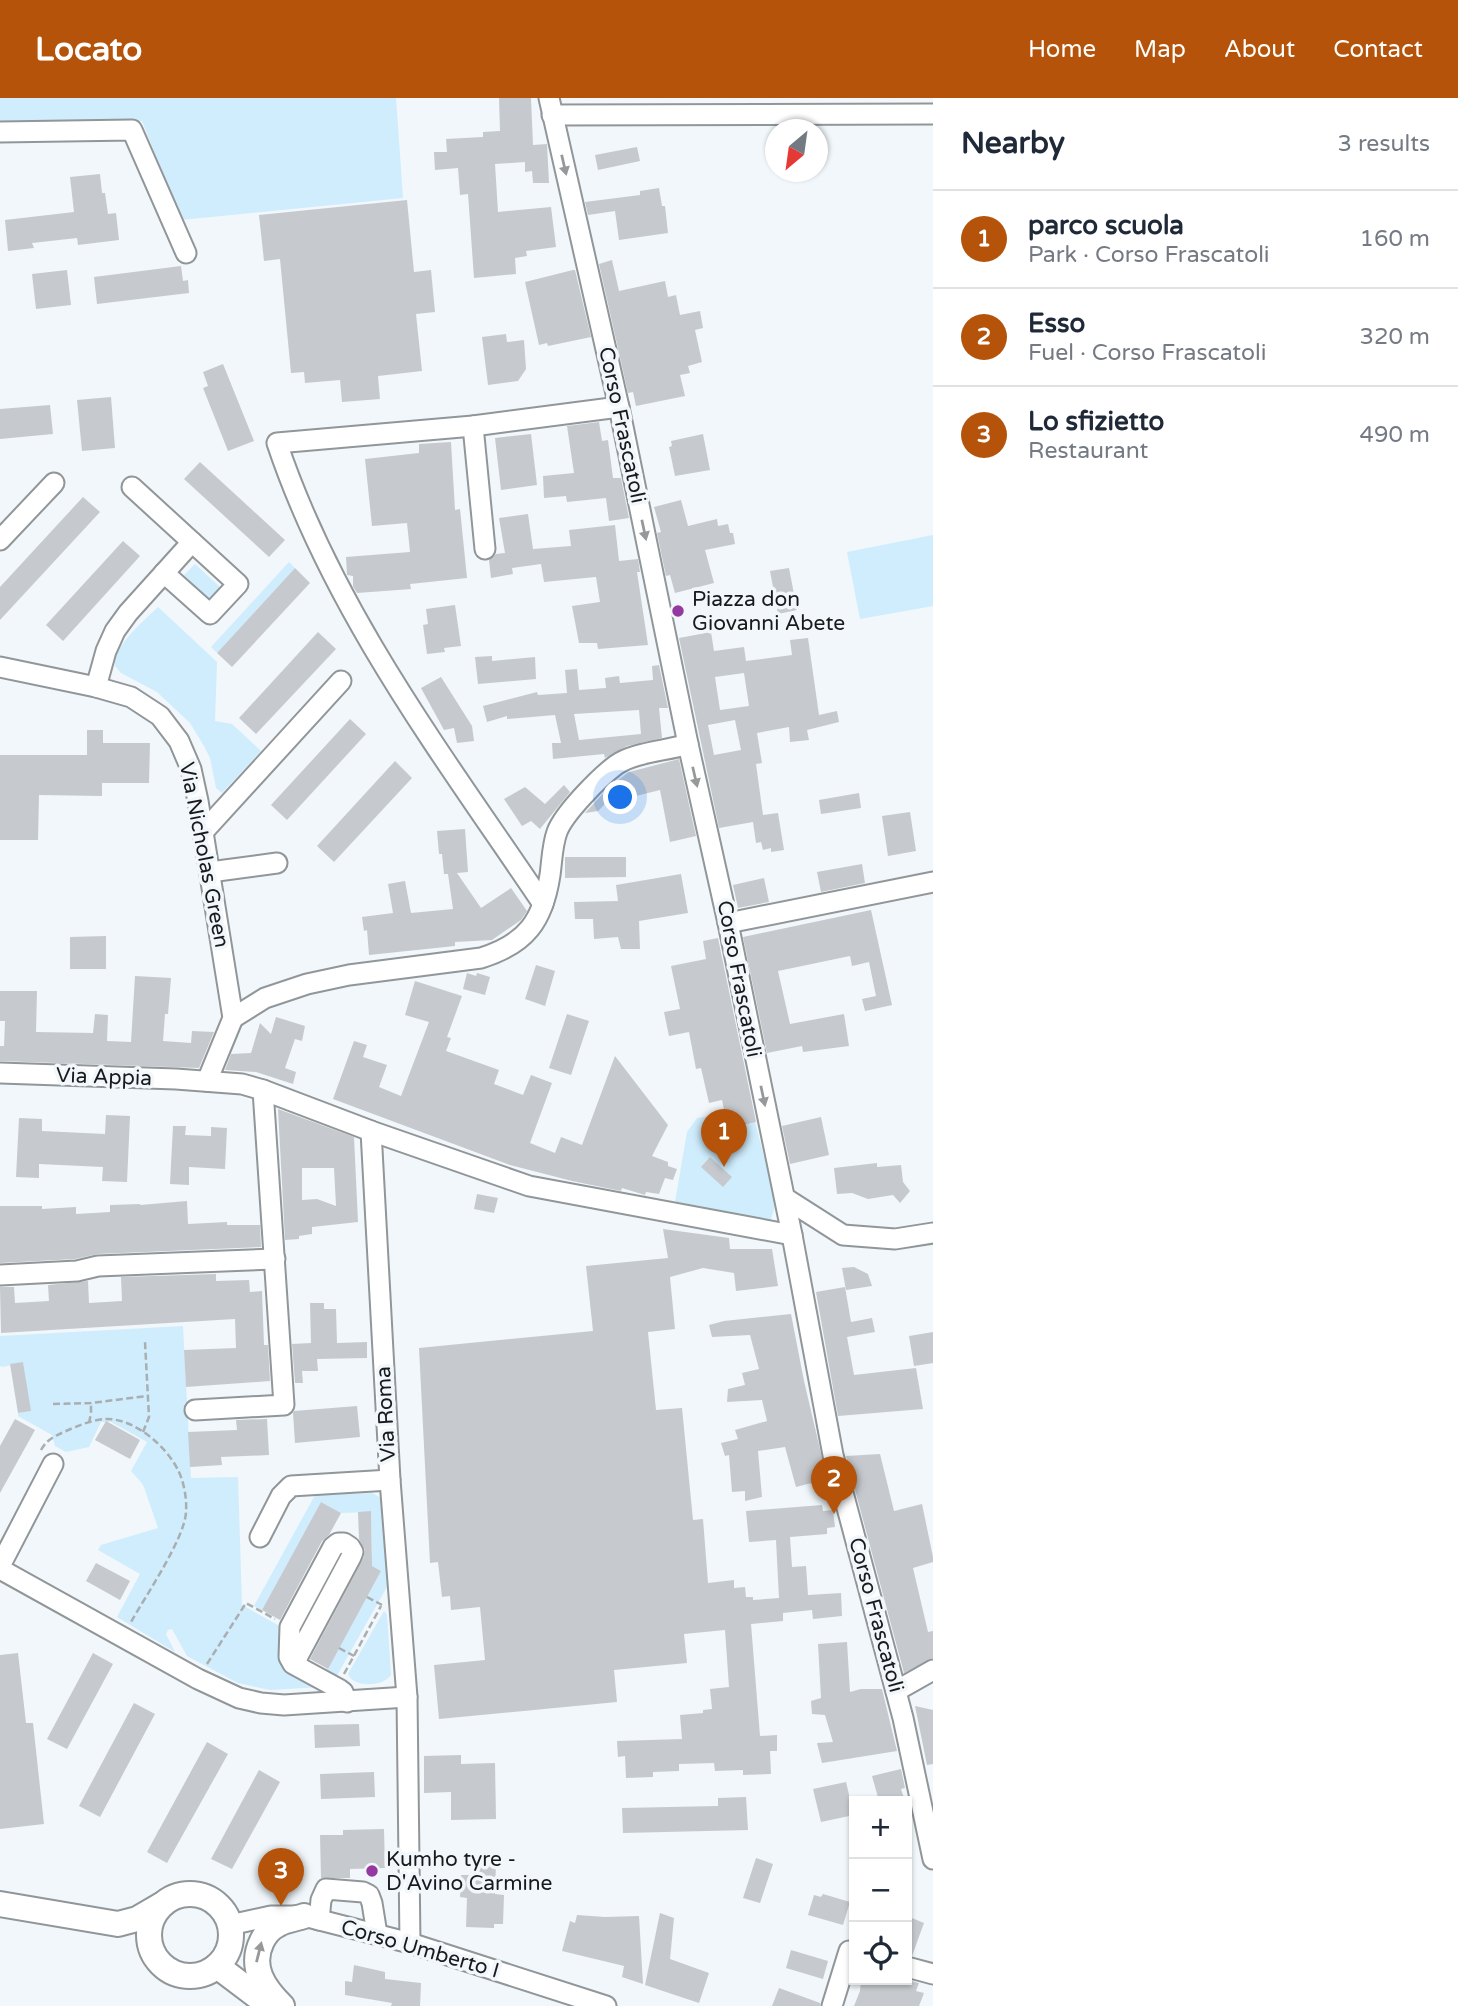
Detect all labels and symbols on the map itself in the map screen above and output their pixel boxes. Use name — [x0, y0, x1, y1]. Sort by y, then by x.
north arrow — [765, 119, 828, 182]
one-way arrow — [558, 154, 569, 176]
street label: Corso Frascatoli — [593, 344, 651, 506]
one-way arrow — [639, 519, 650, 541]
place label: Piazza don Giovanni Abete — [692, 587, 845, 636]
marker: Piazza don Giovanni Abete — [670, 603, 686, 619]
street label: Via Nicholas Green — [174, 760, 234, 950]
one-way arrow — [690, 766, 701, 788]
your location — [603, 780, 637, 814]
street label: Corso Frascatoli — [712, 898, 766, 1060]
street label: Via Appia — [56, 1063, 152, 1091]
one-way arrow — [757, 1085, 768, 1107]
pin: 1 — [701, 1109, 747, 1167]
street label: Via Roma — [371, 1366, 401, 1462]
pin: 2 — [811, 1456, 857, 1514]
street label: Corso Frascatoli — [843, 1535, 909, 1695]
place label: Kumho tyre - D'Avino Carmine — [386, 1847, 552, 1896]
pin: 3 — [258, 1848, 304, 1906]
marker: Kumho tyre - D'Avino Carmine — [364, 1863, 380, 1879]
street label: Corso Umberto I — [338, 1914, 502, 1984]
one-way arrow — [254, 1941, 265, 1963]

